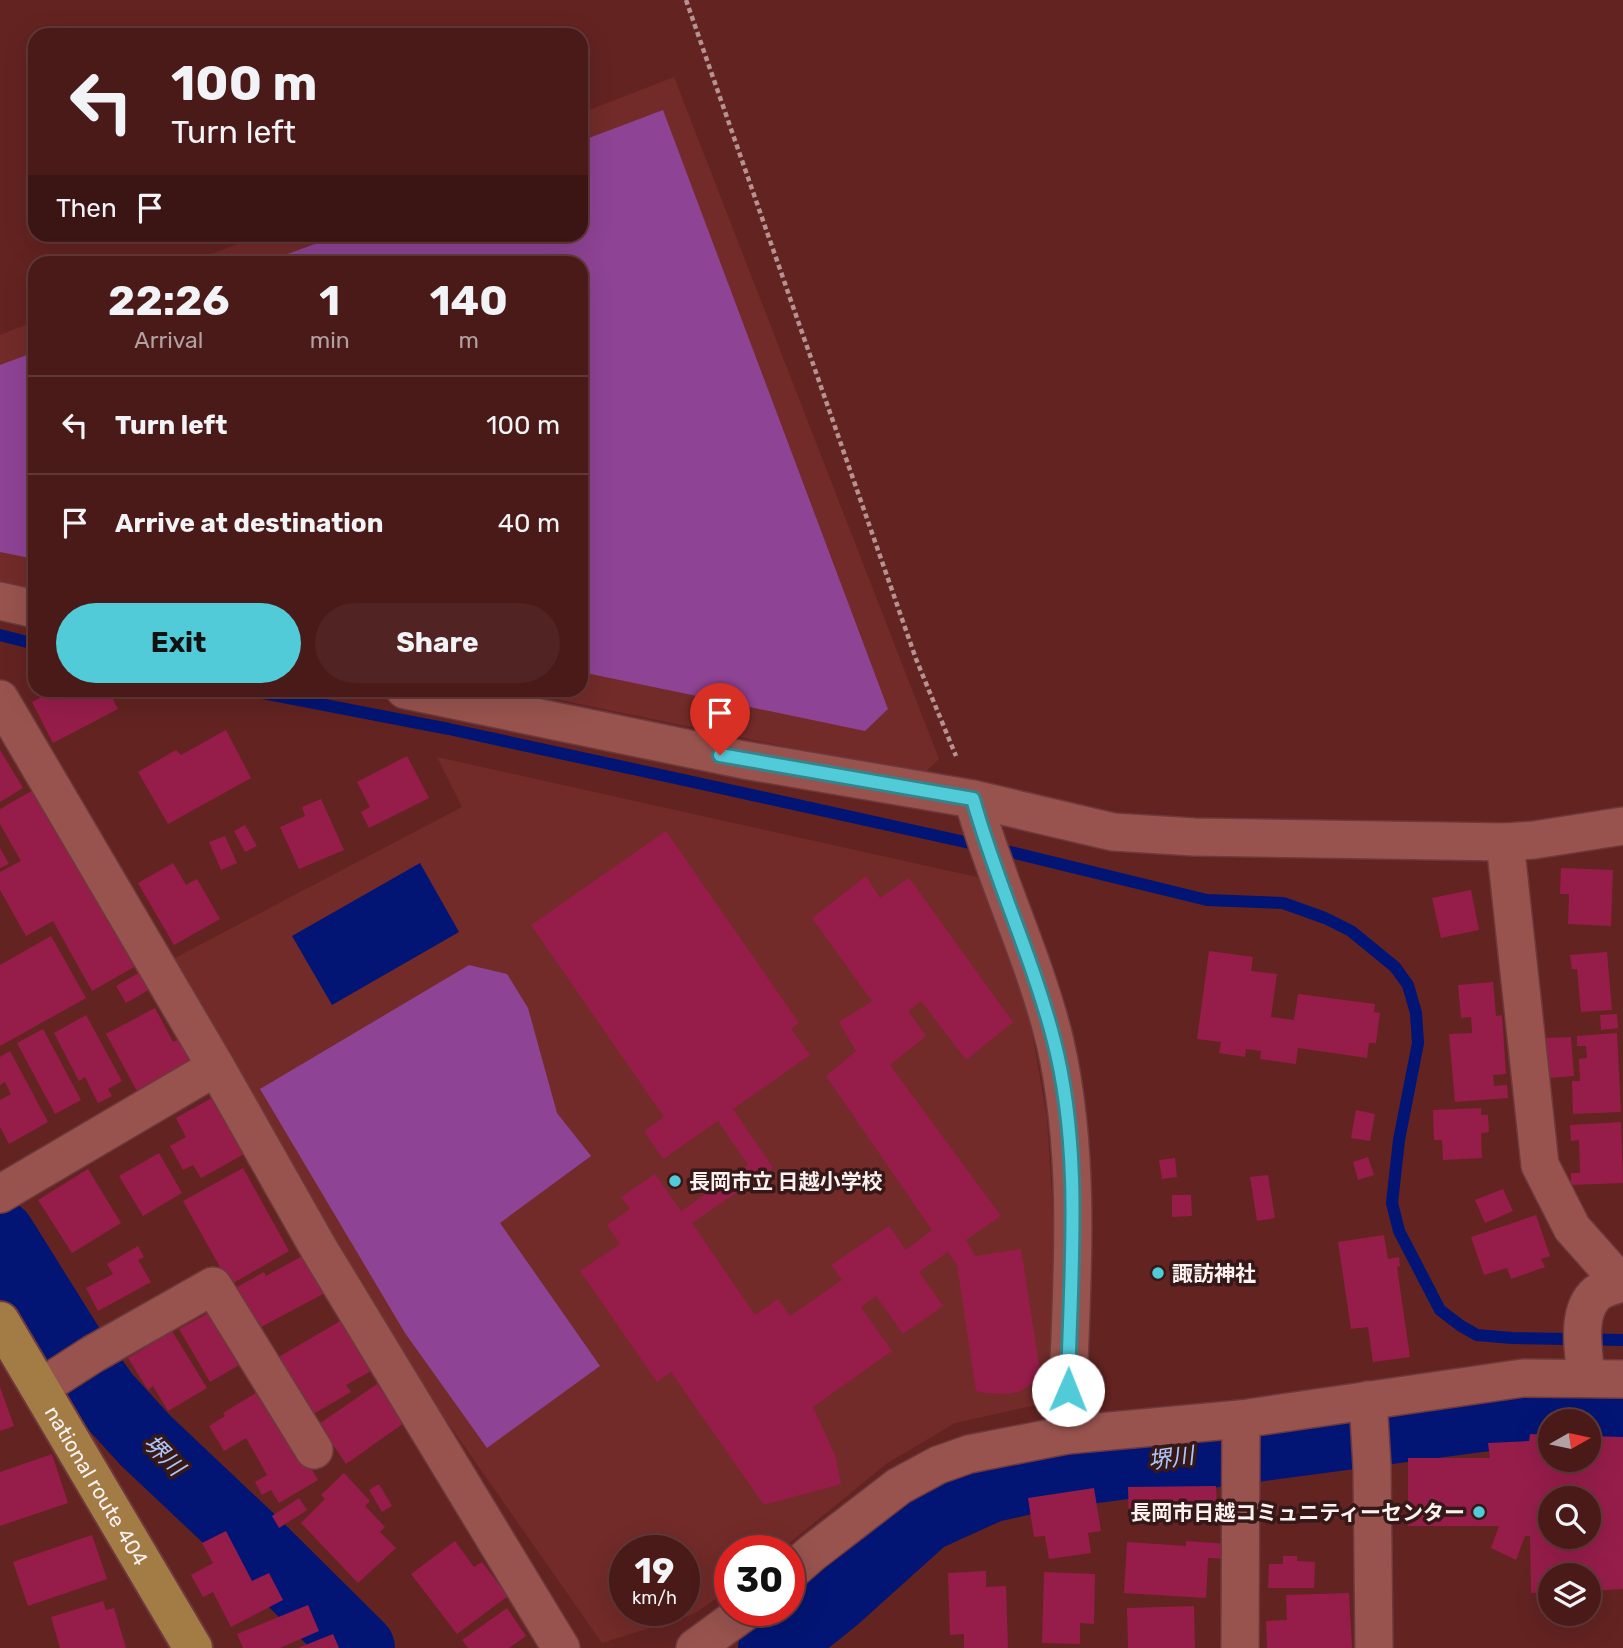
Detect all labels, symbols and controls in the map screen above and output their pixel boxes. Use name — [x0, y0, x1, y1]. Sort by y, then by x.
text: 100 m — [171, 54, 317, 112]
icon: left — [56, 56, 147, 147]
text: Turn left — [171, 113, 296, 151]
icon: arrive — [131, 189, 169, 227]
text: Then — [56, 193, 117, 224]
text: 22:26 — [108, 276, 230, 326]
text: 1 — [319, 276, 340, 326]
text: 140 — [430, 276, 508, 326]
text: Arrival — [134, 326, 203, 354]
text: min — [310, 326, 350, 354]
text: m — [459, 326, 479, 354]
icon: left — [56, 406, 94, 444]
text: Turn left — [115, 410, 227, 441]
text: 100 m — [486, 410, 560, 441]
icon: arrive — [56, 504, 94, 542]
text: Arrive at destination — [115, 508, 383, 539]
text: 40 m — [498, 508, 560, 539]
button: Exit — [56, 603, 301, 683]
button: Share — [315, 603, 560, 683]
pin — [690, 683, 750, 755]
icon: arrive — [701, 694, 739, 732]
place label: 長岡市立 日越小学校 — [689, 1169, 882, 1194]
marker: 長岡市立 日越小学校 — [667, 1173, 683, 1189]
place label: 諏訪神社 — [1172, 1261, 1256, 1286]
marker: 諏訪神社 — [1150, 1265, 1166, 1281]
position arrow — [1031, 1353, 1105, 1427]
street label: national route 404 — [40, 1401, 154, 1570]
north arrow — [1538, 1409, 1601, 1472]
map controls — [1538, 1409, 1601, 1626]
water label: 堺川 — [138, 1429, 192, 1483]
water label: 堺川 — [1146, 1441, 1199, 1475]
button: search — [1538, 1486, 1601, 1549]
place label: 長岡市日越コミュニティーセンター — [1130, 1500, 1465, 1525]
marker: 長岡市日越コミュニティーセンター — [1471, 1504, 1487, 1520]
speed limit sign: 30 — [714, 1535, 805, 1626]
text: 19 — [635, 1550, 674, 1592]
button: layers — [1538, 1563, 1601, 1626]
text: km/h — [632, 1587, 677, 1609]

